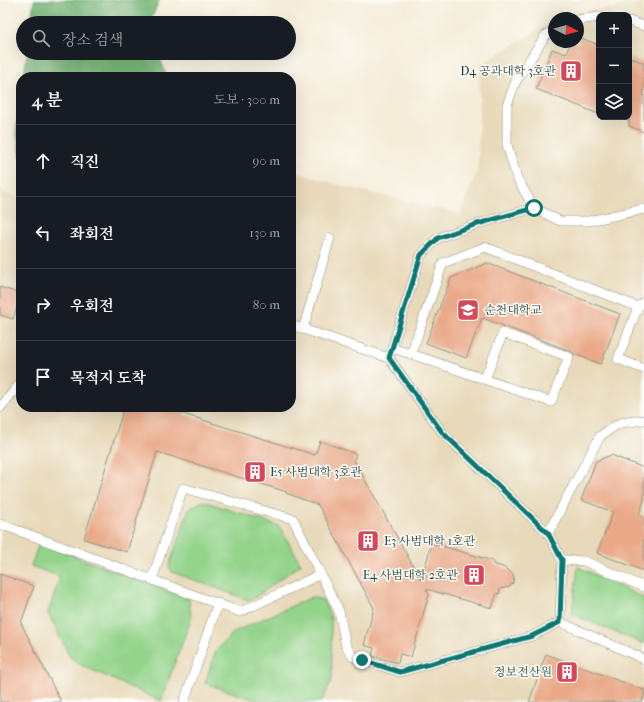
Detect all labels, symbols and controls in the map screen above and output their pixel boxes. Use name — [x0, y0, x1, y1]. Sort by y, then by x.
north arrow — [548, 12, 584, 48]
map controls — [596, 12, 632, 120]
button: + — [596, 12, 632, 48]
search box — [16, 16, 296, 60]
icon: search — [30, 27, 52, 49]
text: 장소 검색 — [62, 31, 123, 49]
button: − — [596, 48, 632, 84]
building icon: D4 공과대학 3호관 — [558, 58, 584, 84]
place label: D4 공과대학 3호관 — [460, 64, 556, 78]
button: layers — [596, 84, 632, 120]
text: 4 분 — [32, 90, 62, 110]
text: 도보 · 300 m — [213, 92, 280, 107]
icon: ahead — [32, 150, 54, 172]
text: 직진 — [70, 153, 99, 171]
text: 90 m — [252, 153, 280, 168]
route start — [525, 199, 543, 217]
icon: left — [32, 222, 54, 244]
text: 좌회전 — [70, 225, 113, 243]
text: 130 m — [249, 225, 280, 240]
icon: right — [32, 294, 54, 316]
text: 우회전 — [70, 297, 113, 315]
text: 80 m — [253, 297, 280, 312]
school or university icon: 순천대학교 — [455, 297, 481, 323]
place label: 순천대학교 — [484, 303, 542, 317]
icon: arrive — [32, 366, 54, 388]
text: 목적지 도착 — [70, 369, 146, 387]
building icon: E5 사범대학 3호관 — [242, 459, 268, 485]
place label: E5 사범대학 3호관 — [270, 465, 363, 479]
building icon: E3 사범대학 1호관 — [355, 528, 381, 554]
place label: E3 사범대학 1호관 — [384, 534, 476, 548]
building icon: E4 사범대학 2호관 — [461, 562, 487, 588]
place label: E4 사범대학 2호관 — [363, 568, 458, 582]
route end — [353, 651, 371, 669]
building icon: 정보전산원 — [554, 659, 580, 685]
place label: 정보전산원 — [494, 665, 552, 679]

